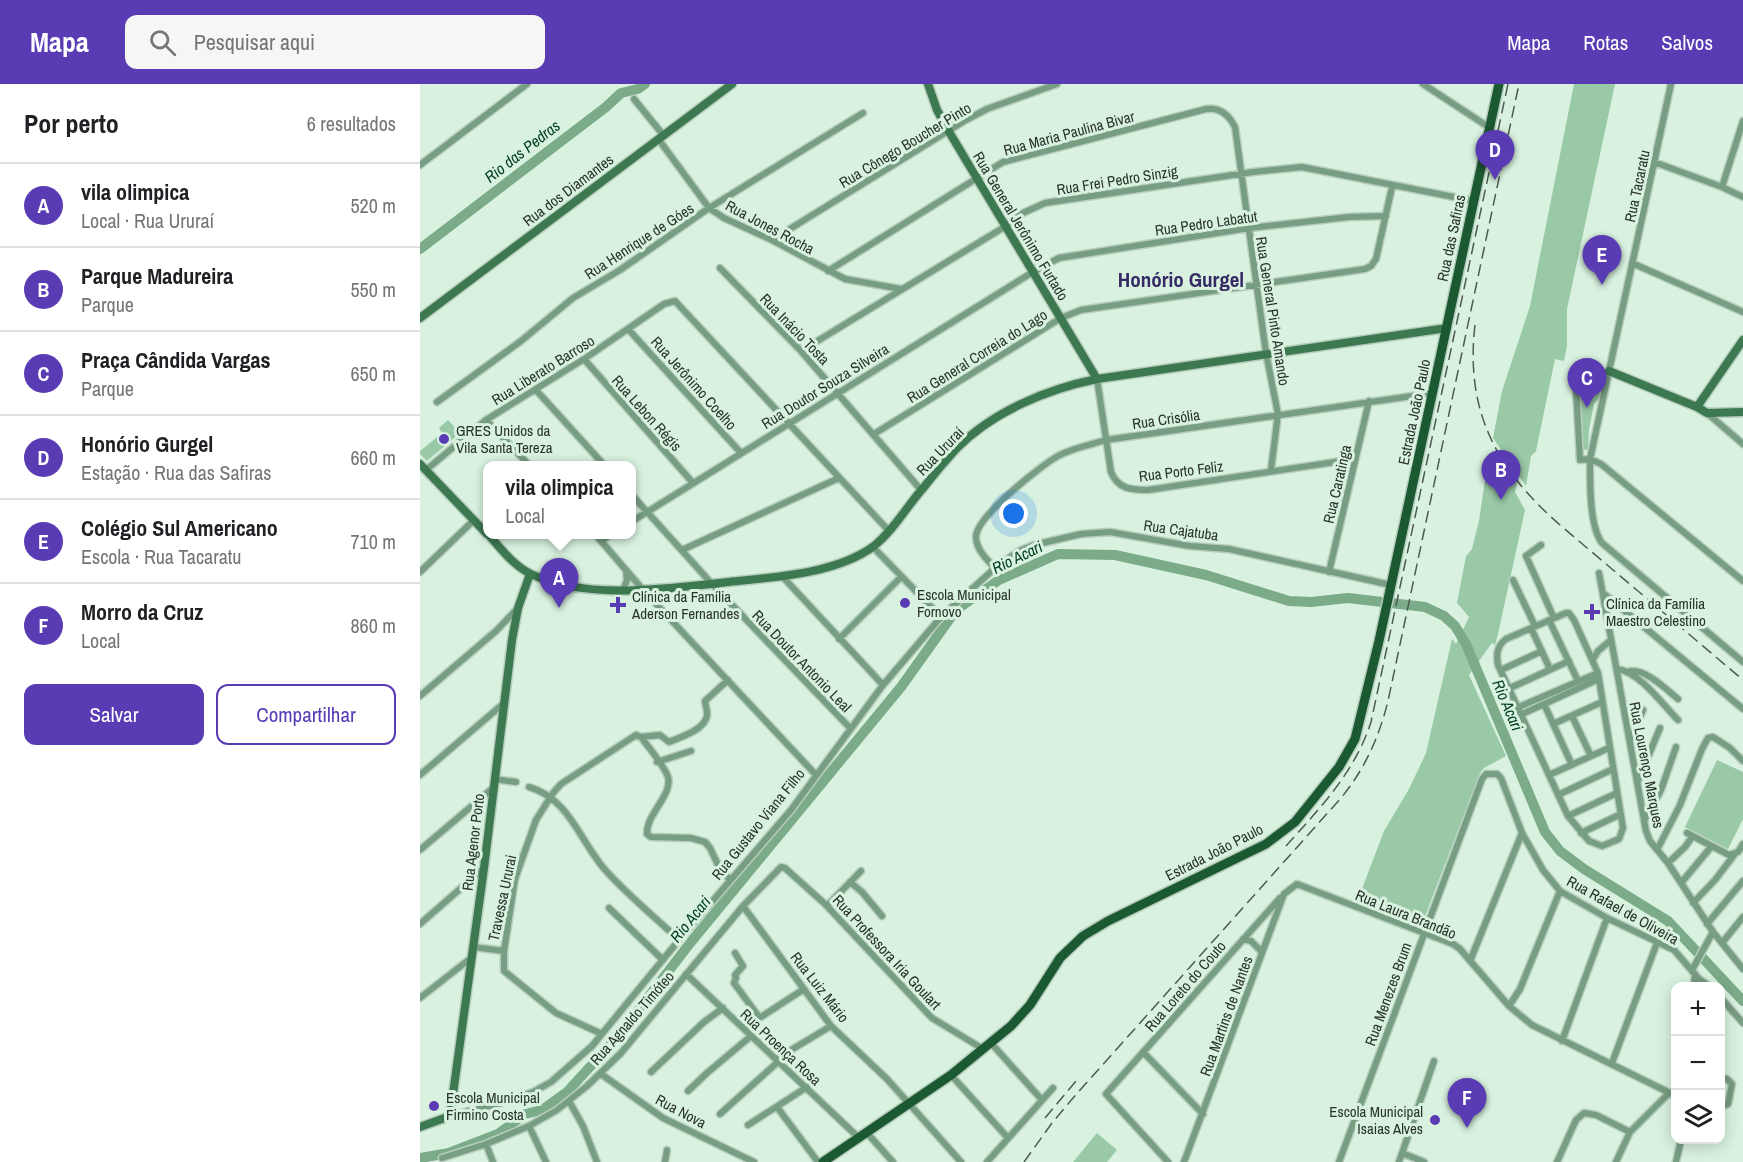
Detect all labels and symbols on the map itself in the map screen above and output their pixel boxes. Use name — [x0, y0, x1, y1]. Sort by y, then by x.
street label: Rua Cônego Boucher Pinto — [835, 97, 975, 193]
street label: Rua Maria Paulina Bivar — [1001, 105, 1137, 161]
water label: Rio das Pedras — [480, 114, 565, 188]
pin: D — [1476, 130, 1514, 180]
street label: Rua General Jerônimo Furtado — [968, 148, 1074, 304]
street label: Rua Tacaratu — [1619, 148, 1655, 224]
street label: Rua dos Diamantes — [518, 149, 618, 231]
street label: Rua Frei Pedro Sinzig — [1055, 160, 1179, 200]
street label: Rua das Safiras — [1432, 193, 1470, 283]
street label: Rua Jones Rocha — [722, 195, 818, 259]
street label: Rua Henrique de Góes — [580, 198, 698, 284]
street label: Rua Pedro Labatut — [1153, 205, 1259, 241]
street label: Rua General Pinto Amando — [1251, 235, 1295, 387]
pin: E — [1582, 236, 1622, 285]
district label: Honório Gurgel — [1118, 265, 1244, 294]
street label: Rua Inácio Tosta — [755, 289, 835, 370]
street label: Rua General Correia do Lago — [903, 304, 1051, 408]
street label: Rua Liberato Barroso — [488, 330, 599, 410]
street label: Rua Jerônimo Coelho — [646, 332, 742, 435]
street label: Rua Doutor Souza Silveira — [757, 338, 893, 434]
street label: Estrada João Paulo — [1393, 357, 1435, 467]
pin: C — [1568, 358, 1606, 408]
street label: Rua Lebon Régis — [607, 370, 687, 456]
street label: Rua Crisólia — [1131, 404, 1201, 434]
place label: GRES Unidos da Vila Santa Tereza — [456, 420, 553, 458]
street label: Rua Ururaí — [912, 422, 969, 480]
marker: GRES Unidos da Vila Santa Tereza — [437, 432, 451, 446]
street label: Rua Caratinga — [1318, 443, 1356, 525]
pin: B — [1482, 450, 1520, 500]
street label: Rua Porto Feliz — [1138, 455, 1224, 487]
your location — [999, 499, 1028, 528]
street label: Rua Cajatuba — [1142, 514, 1220, 546]
water label: Rio Acari — [988, 535, 1046, 579]
pin: A — [540, 558, 578, 608]
place label: Escola Municipal Fornovo — [917, 584, 1011, 622]
place label: Clínica da Família Aderson Fernandes — [631, 586, 739, 624]
place label: Clínica da Família Maestro Celestino — [1606, 593, 1706, 631]
marker: Clínica da Família Aderson Fernandes — [609, 596, 627, 614]
marker: Escola Municipal Fornovo — [898, 596, 912, 610]
marker: Clínica da Família Maestro Celestino — [1583, 603, 1601, 621]
street label: Rua Doutor Antonio Leal — [748, 605, 856, 717]
water label: Rio Acari — [1487, 676, 1529, 734]
street label: Rua Lourenço Marques — [1624, 700, 1670, 830]
street label: Rua Gustavo Viana Filho — [706, 764, 810, 884]
street label: Rua Agenor Porto — [457, 792, 489, 892]
street label: Estrada João Paulo — [1161, 818, 1267, 886]
street label: Travessa Ururai — [483, 853, 521, 943]
street label: Rua Rafael de Oliveira — [1563, 870, 1683, 950]
street label: Rua Laura Brandão — [1352, 884, 1460, 944]
street label: Rua Professora Iria Goulart — [828, 890, 946, 1015]
water label: Rio Acari — [665, 891, 716, 947]
street label: Rua Loreto do Couto — [1140, 936, 1230, 1036]
street label: Rua Menezes Brum — [1360, 939, 1416, 1049]
street label: Rua Luiz Mário — [786, 947, 854, 1027]
street label: Rua Martins de Nantes — [1195, 953, 1257, 1079]
street label: Rua Agnaldo Timóteo — [585, 966, 679, 1070]
street label: Rua Proença Rosa — [736, 1004, 826, 1090]
pin: F — [1448, 1078, 1486, 1128]
place label: Escola Municipal Firmino Costa — [446, 1087, 540, 1125]
street label: Rua Nova — [652, 1089, 710, 1133]
marker: Escola Municipal Firmino Costa — [427, 1099, 441, 1113]
place label: Escola Municipal Isaias Alves — [1329, 1101, 1423, 1139]
marker: Escola Municipal Isaias Alves — [1428, 1113, 1442, 1127]

